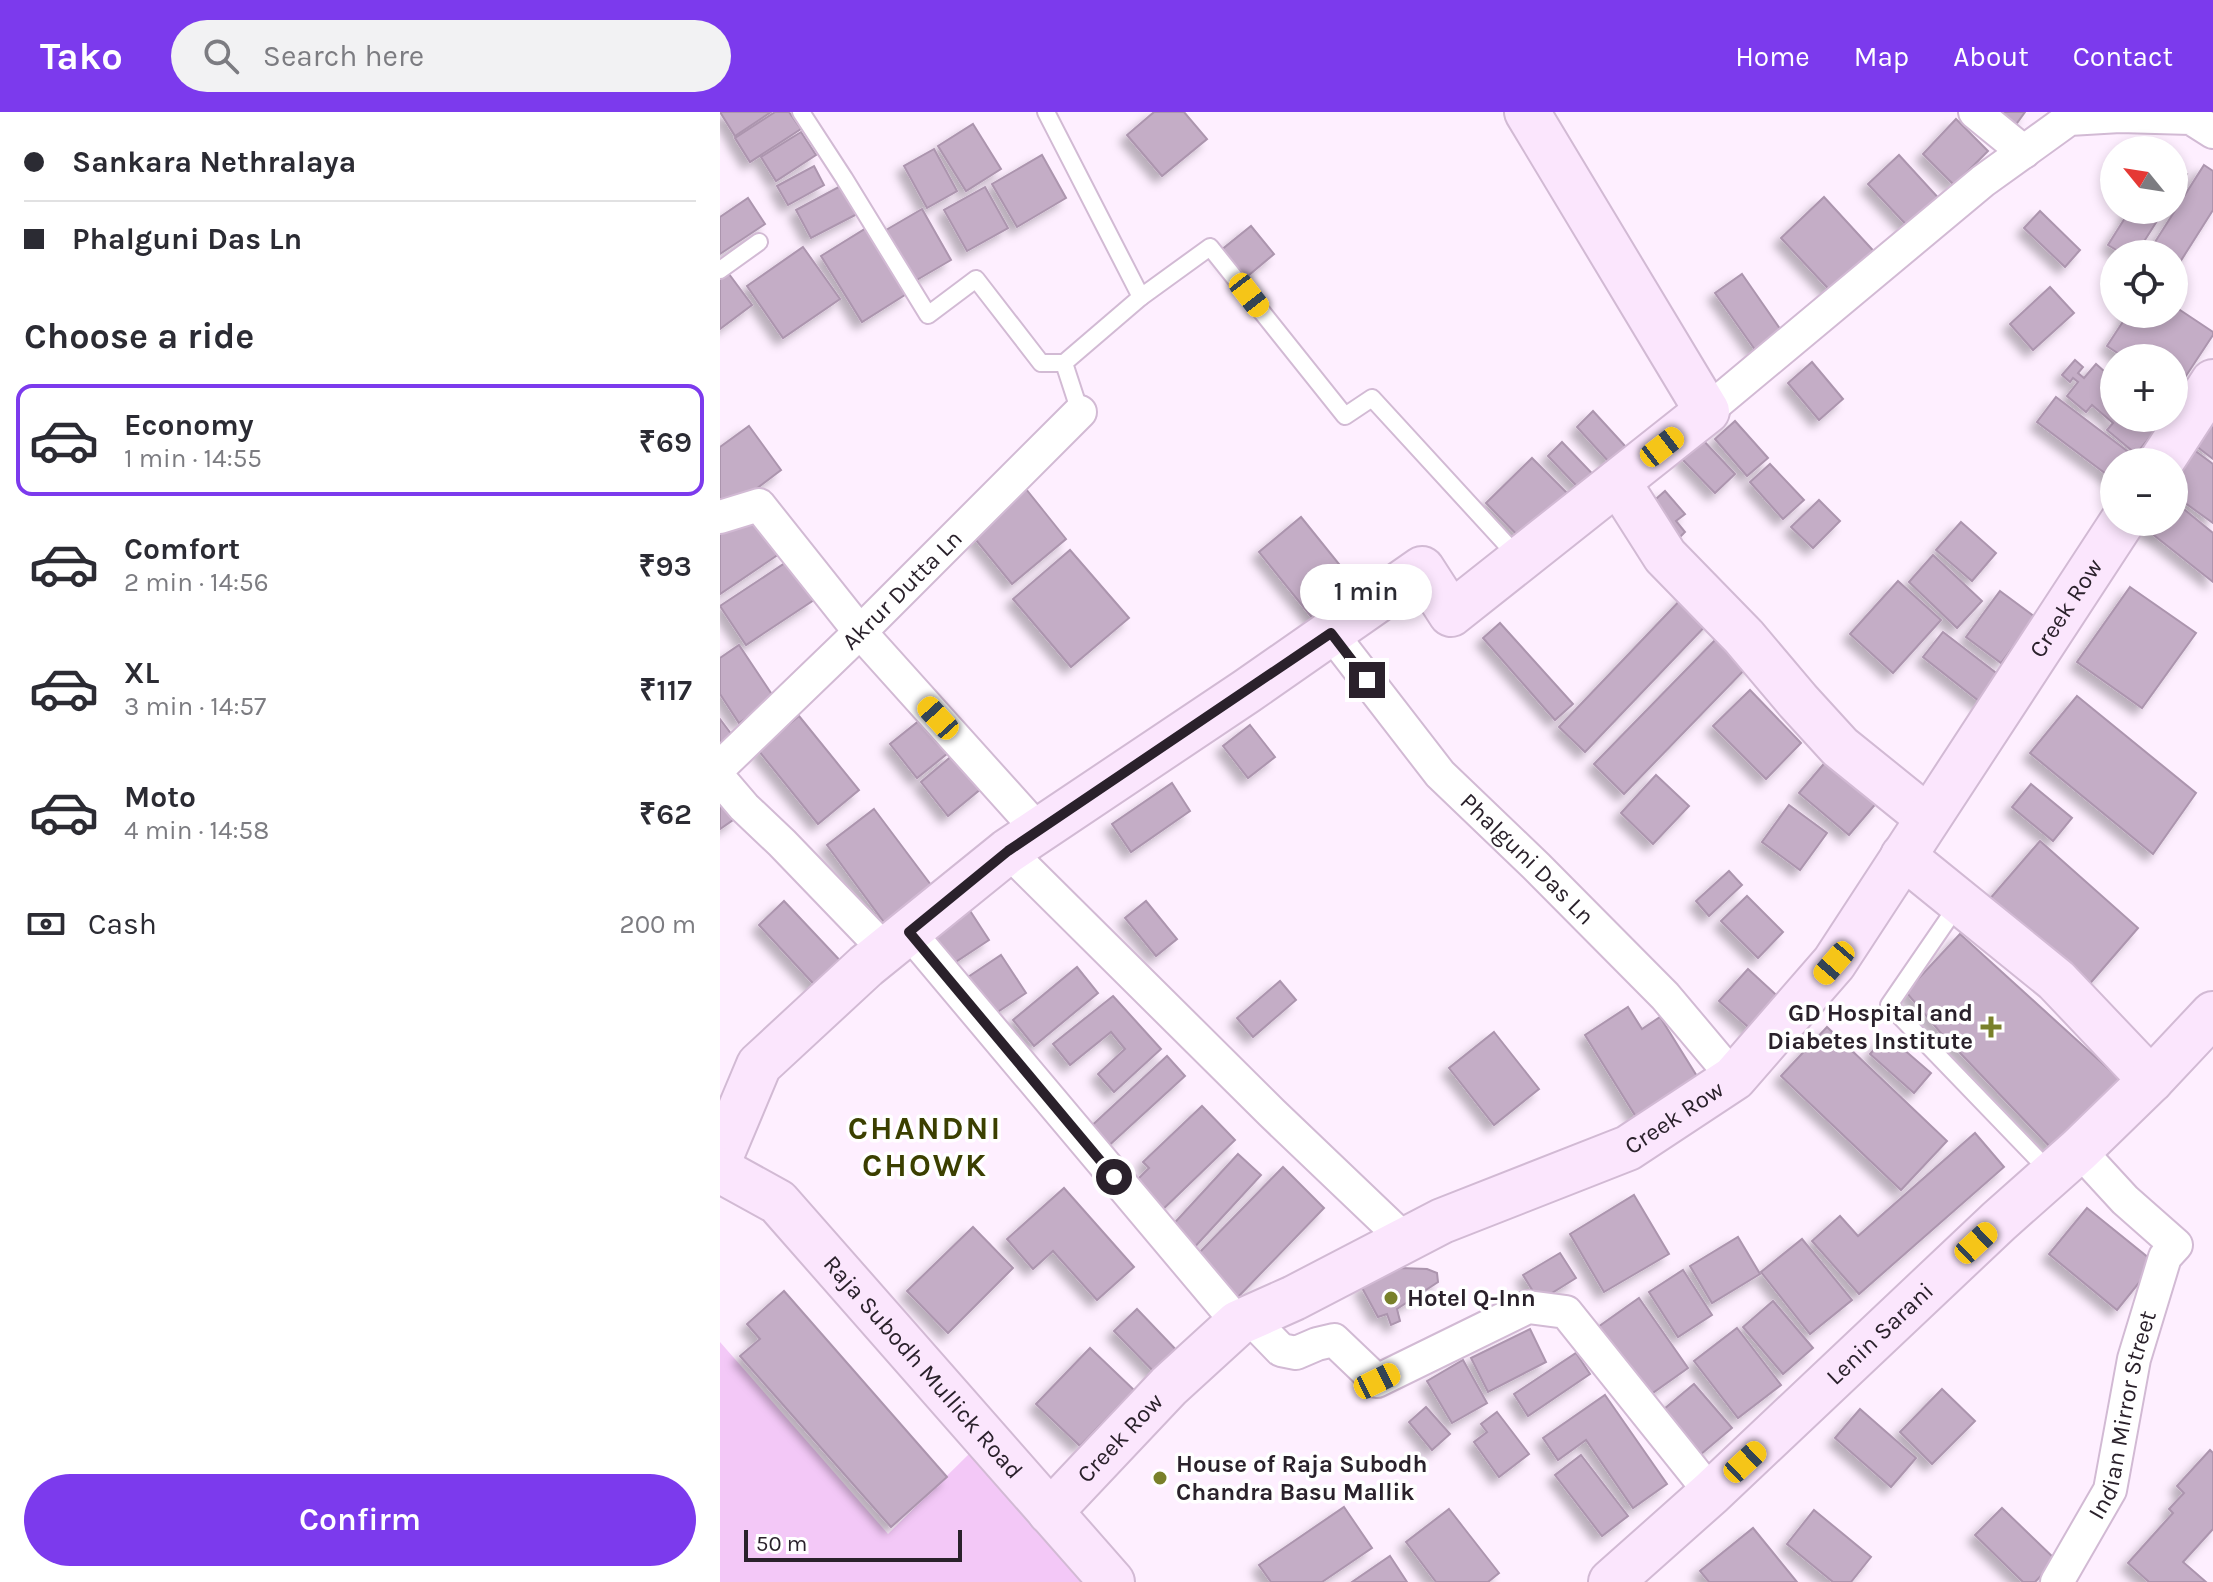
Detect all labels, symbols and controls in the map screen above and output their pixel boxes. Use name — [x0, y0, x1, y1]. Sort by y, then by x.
search box — [171, 20, 731, 92]
text: Tako — [40, 34, 123, 79]
icon: search — [199, 34, 243, 78]
text: Search here — [263, 38, 424, 74]
text: Home — [1735, 40, 1810, 73]
text: Map — [1854, 40, 1909, 73]
text: About — [1953, 40, 2029, 73]
text: Contact — [2073, 40, 2173, 73]
north arrow — [2100, 136, 2188, 224]
map controls — [2100, 136, 2188, 536]
text: Sankara Nethralaya — [72, 144, 356, 180]
text: Phalguni Das Ln — [72, 221, 302, 257]
button: locate — [2100, 240, 2188, 328]
car — [1225, 269, 1273, 321]
text: Choose a ride — [24, 315, 254, 357]
button: + — [2100, 344, 2188, 432]
icon: car — [28, 404, 100, 476]
text: Economy — [124, 407, 254, 443]
car — [1636, 423, 1688, 471]
text: ₹69 — [639, 424, 692, 460]
text: 1 min · 14:55 — [124, 443, 262, 474]
button: − — [2100, 448, 2188, 536]
street label: Akrur Dutta Ln — [836, 524, 968, 656]
icon: car — [28, 528, 100, 600]
text: Comfort — [124, 531, 240, 567]
text: ₹93 — [638, 548, 692, 584]
street label: Creek Row — [2023, 553, 2108, 663]
callout: 1 min — [1301, 564, 1433, 620]
text: 2 min · 14:56 — [124, 567, 269, 598]
text: 1 min — [1334, 576, 1398, 607]
icon: car — [28, 652, 100, 724]
text: XL — [124, 655, 159, 691]
route end — [1349, 662, 1385, 698]
text: ₹117 — [639, 672, 692, 708]
text: 3 min · 14:57 — [124, 691, 266, 722]
car — [913, 692, 963, 744]
icon: car — [28, 776, 100, 848]
text: Moto — [124, 779, 196, 815]
street label: Phalguni Das Ln — [1455, 787, 1600, 930]
text: ₹62 — [639, 796, 692, 832]
text: 4 min · 14:58 — [124, 815, 269, 846]
icon: cash — [24, 902, 68, 946]
text: Cash — [88, 906, 157, 942]
text: 200 m — [620, 909, 696, 940]
car — [1809, 937, 1859, 989]
place label: GD Hospital and Diabetes Institute — [1767, 999, 1973, 1055]
marker: GD Hospital and Diabetes Institute — [1980, 1016, 2002, 1038]
street label: Creek Row — [1619, 1075, 1729, 1160]
district label: CHANDNI CHOWK — [848, 1110, 1002, 1184]
route start — [1096, 1159, 1132, 1195]
car — [1950, 1218, 2002, 1268]
street label: Raja Subodh Mullick Road — [818, 1250, 1029, 1484]
street label: Lenin Sarani — [1820, 1277, 1939, 1391]
place label: Hotel Q-Inn — [1407, 1284, 1536, 1312]
marker: Hotel Q-Inn — [1382, 1289, 1400, 1307]
street label: Indian Mirror Street — [2082, 1307, 2162, 1524]
car — [1350, 1360, 1404, 1402]
street label: Creek Row — [1071, 1387, 1169, 1488]
car — [1719, 1437, 1771, 1487]
place label: House of Raja Subodh Chandra Basu Mallik — [1176, 1450, 1428, 1506]
marker: House of Raja Subodh Chandra Basu Mallik — [1151, 1469, 1169, 1487]
button: Confirm — [24, 1474, 696, 1566]
scale bar — [744, 1526, 962, 1562]
text: 50 m — [756, 1531, 807, 1557]

